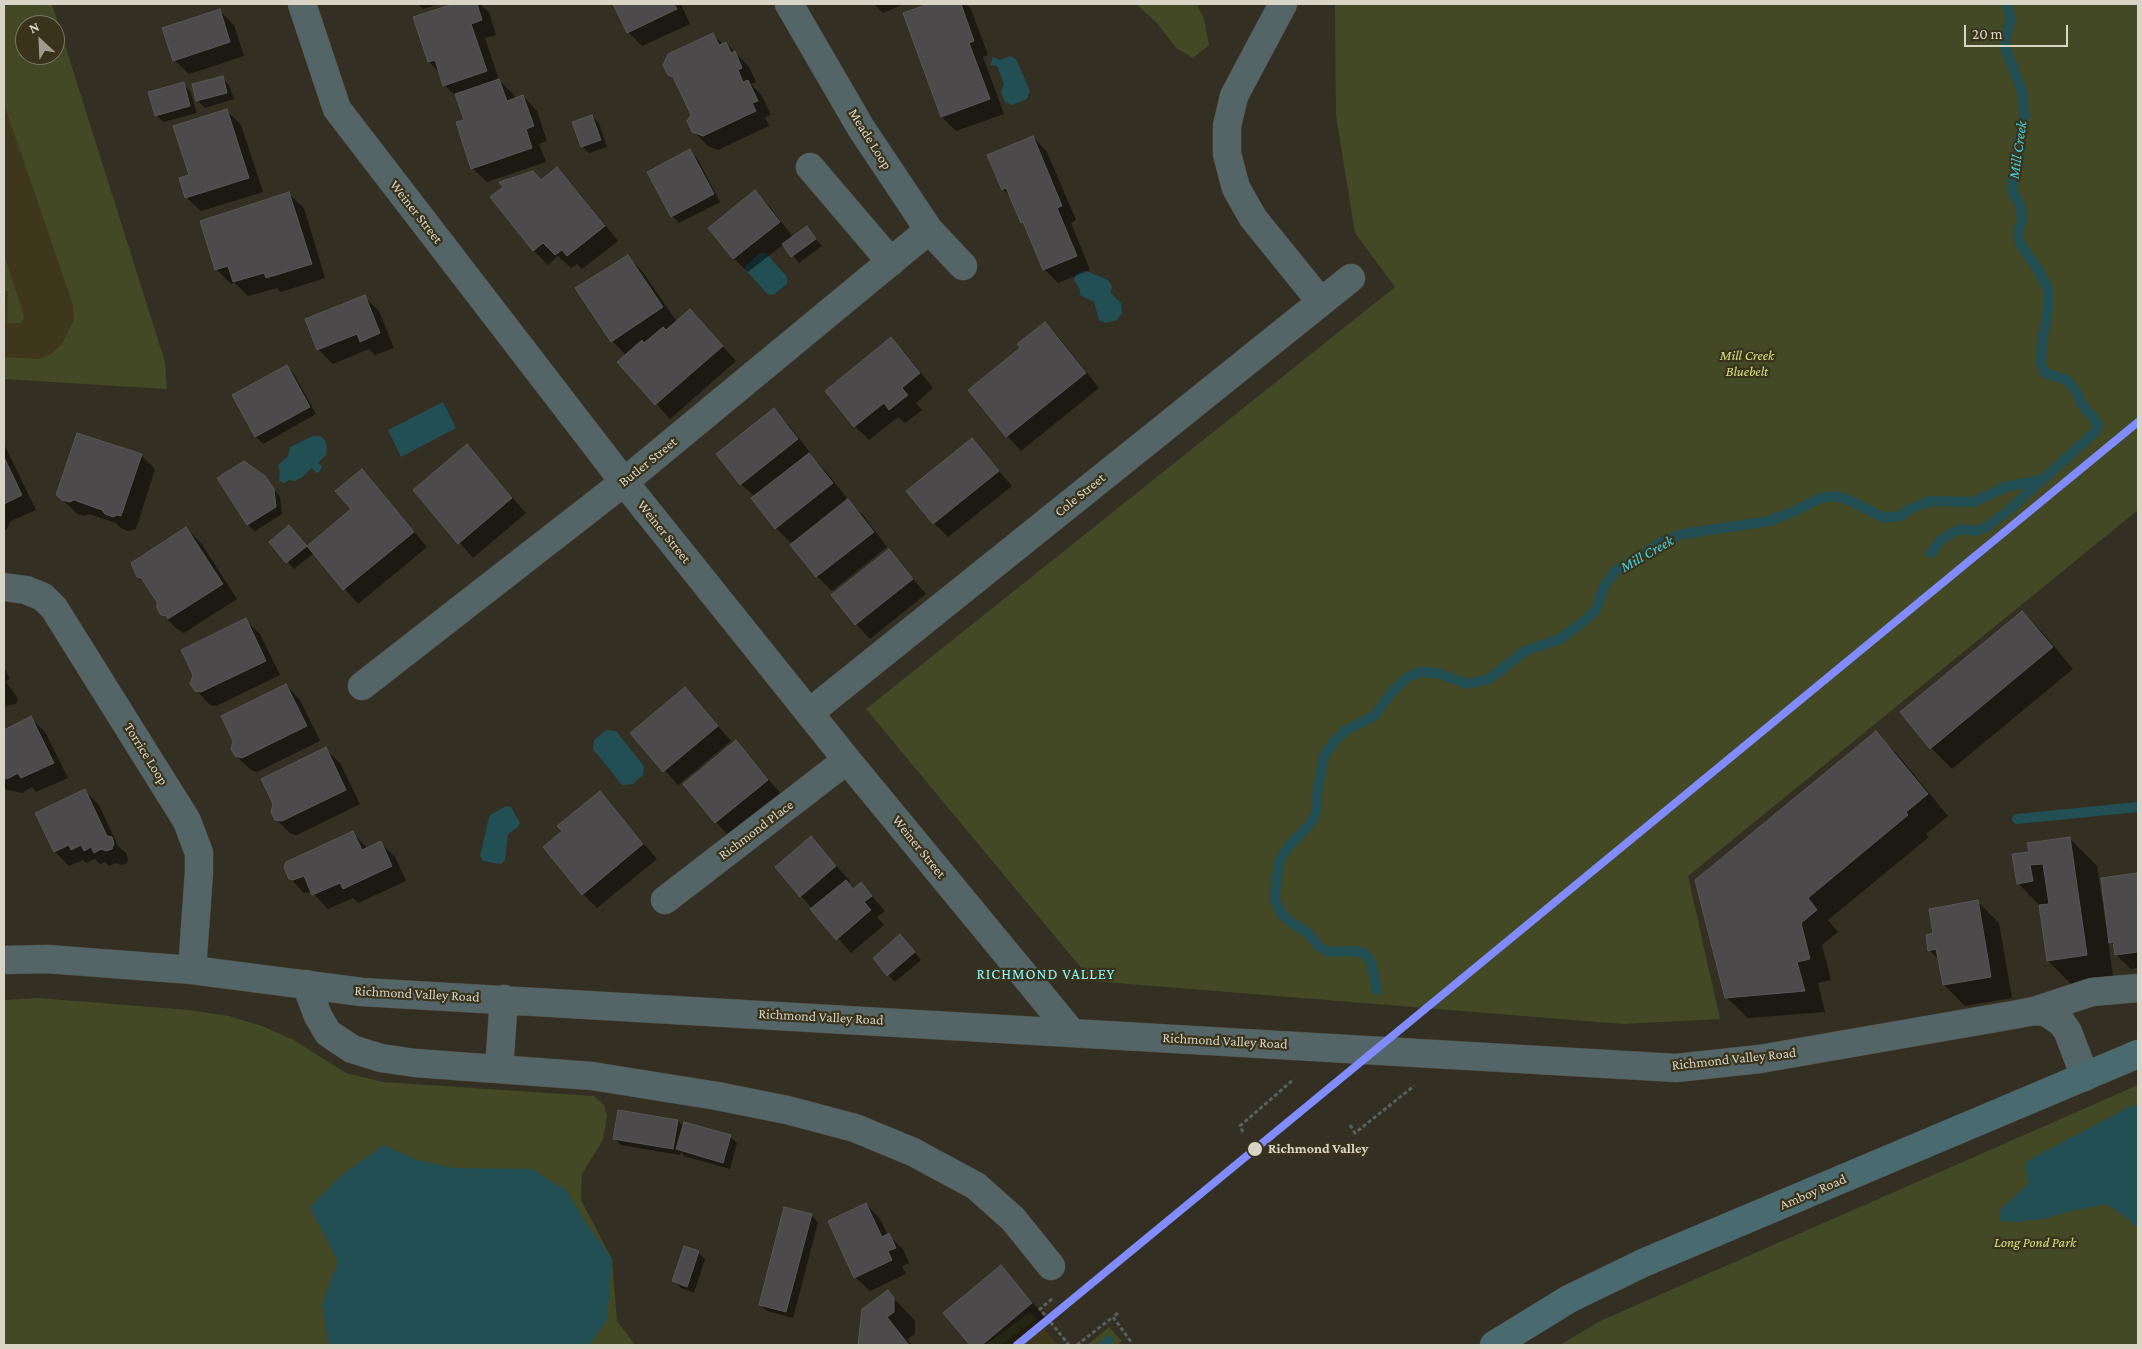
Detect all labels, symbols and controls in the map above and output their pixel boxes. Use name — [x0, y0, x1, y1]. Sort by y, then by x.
north arrow — [15, 15, 65, 65]
scale bar — [1967, 15, 2071, 47]
text: N — [26, 18, 42, 37]
text: 20 m — [1972, 26, 2003, 42]
street label: Meade Loop — [845, 105, 895, 173]
water label: Mill Creek — [2005, 120, 2031, 180]
street label: Weiner Street — [386, 177, 446, 247]
park label: Mill Creek Bluebelt — [1720, 348, 1774, 381]
street label: Butler Street — [616, 433, 680, 491]
street label: Cole Street — [1051, 469, 1109, 521]
street label: Weiner Street — [634, 497, 694, 567]
water label: Mill Creek — [1617, 532, 1677, 576]
street label: Torrice Loop — [120, 720, 172, 788]
street label: Richmond Place — [715, 796, 797, 864]
street label: Weiner Street — [889, 812, 949, 882]
district label: RICHMOND VALLEY — [975, 965, 1117, 983]
street label: Richmond Valley Road — [354, 982, 480, 1006]
street label: Richmond Valley Road — [758, 1005, 884, 1029]
street label: Richmond Valley Road — [1162, 1029, 1288, 1053]
street label: Richmond Valley Road — [1671, 1044, 1797, 1074]
marker: Richmond Valley — [1246, 1140, 1264, 1158]
place label: Richmond Valley — [1268, 1141, 1368, 1157]
street label: Amboy Road — [1777, 1170, 1849, 1214]
park label: Long Pond Park — [1994, 1235, 2076, 1251]

